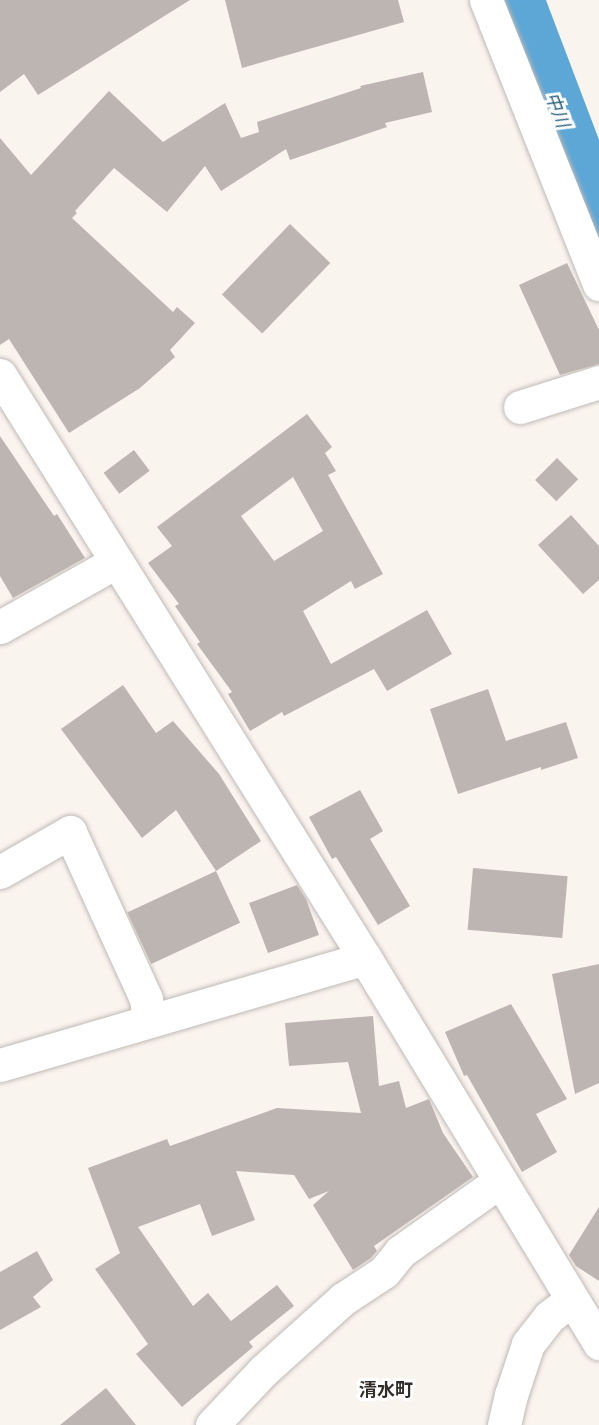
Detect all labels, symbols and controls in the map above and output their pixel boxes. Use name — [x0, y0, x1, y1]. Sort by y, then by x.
water label: 中川 — [540, 89, 574, 131]
district label: 清水町 — [359, 1379, 413, 1401]

